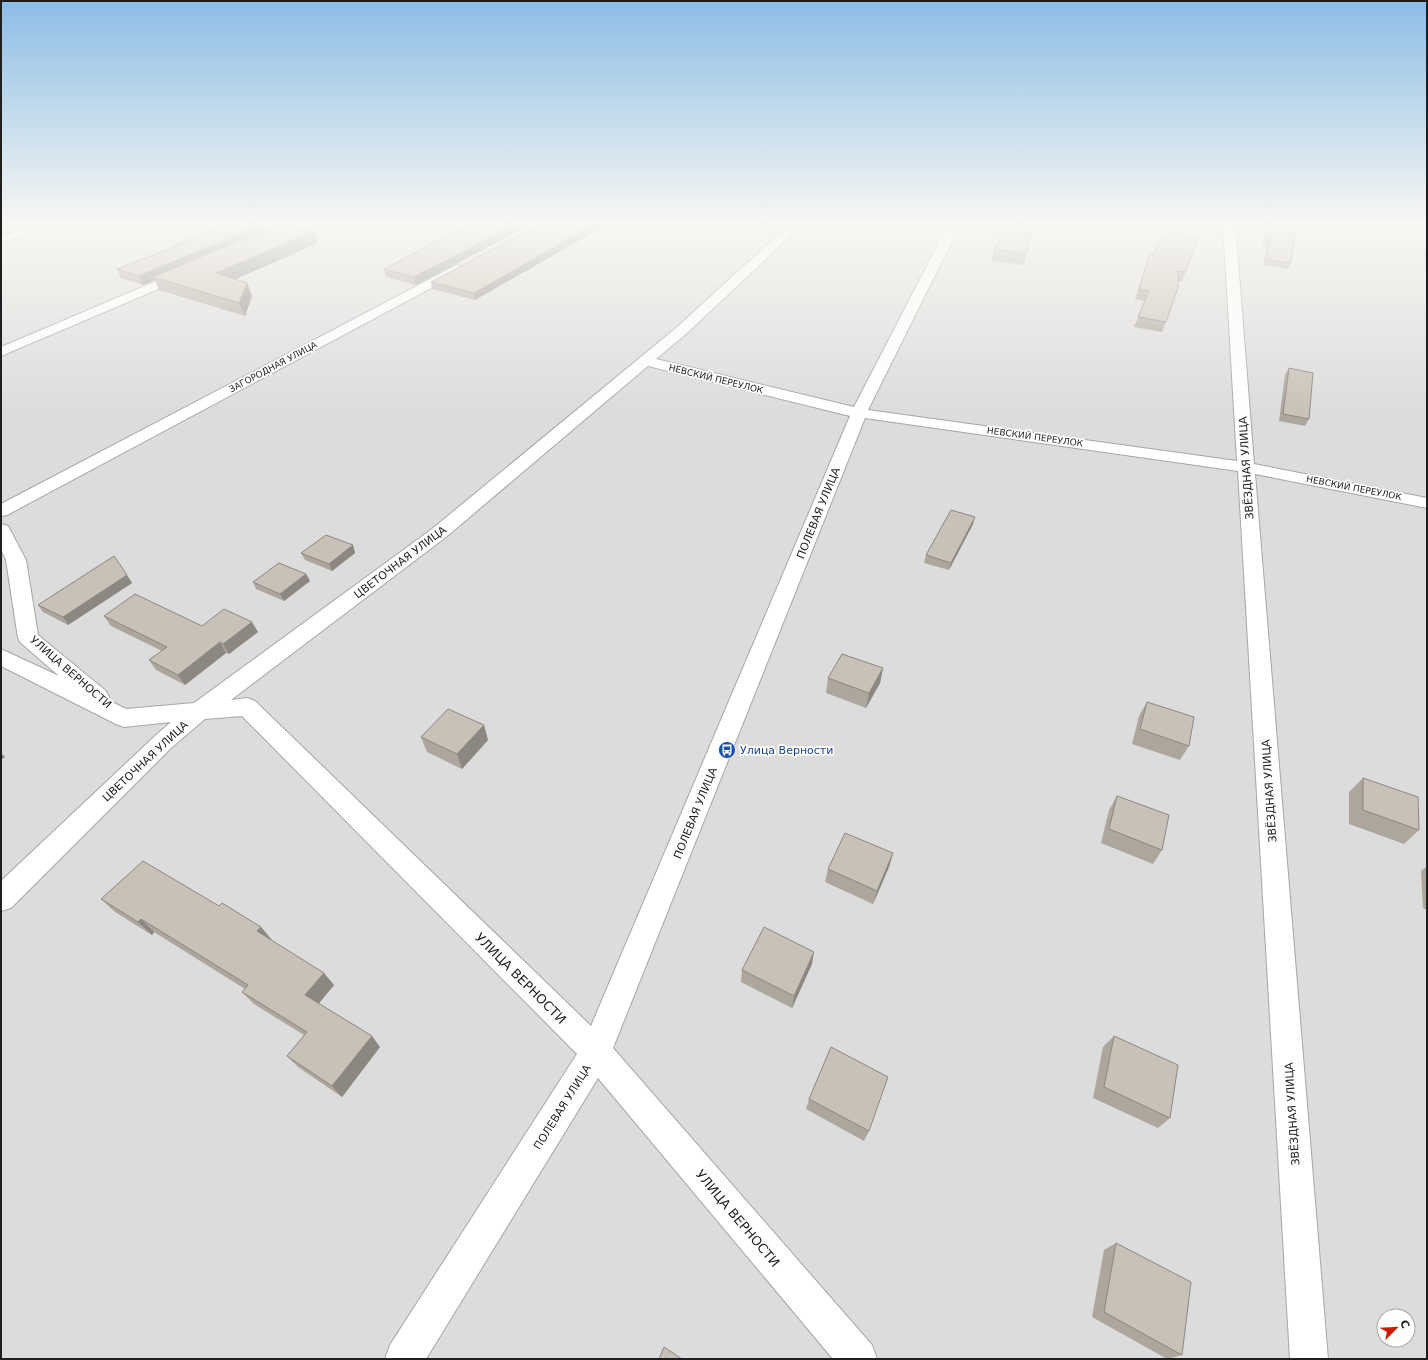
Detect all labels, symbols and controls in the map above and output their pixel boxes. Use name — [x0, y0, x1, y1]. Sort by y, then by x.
street label: ЗАГОРОДНАЯ УЛИЦА — [227, 339, 319, 394]
street label: НЕВСКИЙ ПЕРЕУЛОК — [668, 361, 765, 396]
street label: ЗВЁЗДНАЯ УЛИЦА — [1236, 415, 1257, 520]
street label: НЕВСКИЙ ПЕРЕУЛОК — [986, 424, 1084, 449]
street label: ПОЛЕВАЯ УЛИЦА — [794, 465, 843, 561]
street label: НЕВСКИЙ ПЕРЕУЛОК — [1305, 473, 1403, 502]
street label: ЦВЕТОЧНАЯ УЛИЦА — [352, 523, 449, 601]
street label: УЛИЦА ВЕРНОСТИ — [27, 634, 114, 711]
street label: ЦВЕТОЧНАЯ УЛИЦА — [100, 718, 191, 804]
street label: ЗВЁЗДНАЯ УЛИЦА — [1259, 738, 1280, 843]
bus stop icon: Улица Верности — [717, 740, 737, 760]
place label: Улица Верности — [740, 744, 833, 757]
street label: ПОЛЕВАЯ УЛИЦА — [671, 765, 720, 861]
street label: УЛИЦА ВЕРНОСТИ — [472, 930, 569, 1027]
street label: ЗВЁЗДНАЯ УЛИЦА — [1282, 1061, 1303, 1166]
street label: ПОЛЕВАЯ УЛИЦА — [531, 1062, 594, 1152]
street label: УЛИЦА ВЕРНОСТИ — [693, 1167, 783, 1270]
north arrow — [1376, 1308, 1416, 1348]
text: С — [1397, 1318, 1412, 1330]

